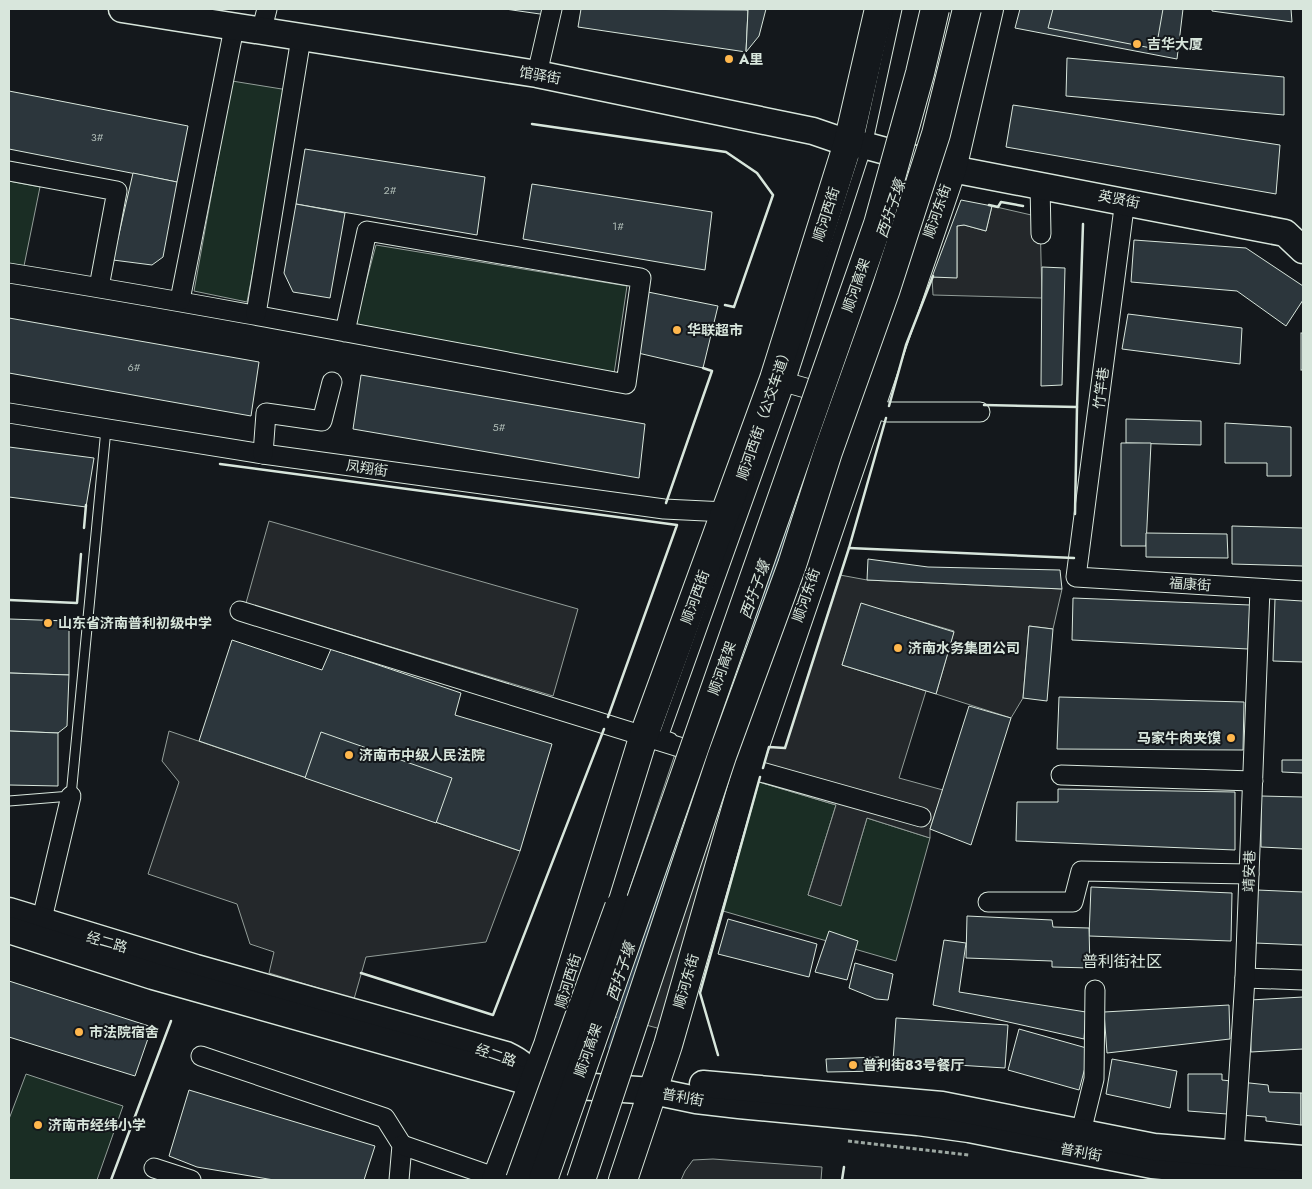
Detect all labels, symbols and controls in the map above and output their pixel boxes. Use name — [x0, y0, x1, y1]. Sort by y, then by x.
place label: 吉华大厦 — [1147, 34, 1203, 54]
marker: 吉华大厦 — [1131, 38, 1143, 50]
place label: A里 — [738, 49, 763, 69]
marker: A里 — [723, 53, 735, 65]
street label: 馆驿街 — [518, 62, 562, 88]
house number: 3# — [91, 129, 104, 145]
water label: 西圩子壕 — [871, 174, 912, 241]
street label: 顺河东街 — [918, 181, 956, 241]
house number: 2# — [384, 182, 397, 198]
street label: 顺河西街 — [808, 184, 844, 244]
street label: 英贤街 — [1096, 185, 1142, 213]
house number: 1# — [612, 218, 624, 234]
street label: 顺河高架 — [837, 255, 875, 315]
place label: 华联超市 — [687, 320, 743, 340]
marker: 华联超市 — [671, 324, 683, 336]
street label: 顺河西街（公交车道） — [732, 344, 796, 482]
house number: 6# — [128, 359, 141, 375]
street label: 竹竿巷 — [1089, 366, 1113, 410]
house number: 5# — [493, 419, 506, 435]
street label: 凤翔街 — [345, 455, 389, 481]
water label: 西圩子壕 — [734, 555, 777, 622]
street label: 顺河东街 — [787, 565, 825, 625]
street label: 顺河西街 — [676, 567, 714, 627]
street label: 福康街 — [1168, 573, 1212, 595]
place label: 山东省济南普利初级中学 — [58, 613, 212, 633]
marker: 山东省济南普利初级中学 — [42, 617, 54, 629]
street label: 顺河高架 — [703, 638, 741, 698]
place label: 济南水务集团公司 — [908, 638, 1020, 658]
marker: 济南水务集团公司 — [892, 642, 904, 654]
place label: 马家牛肉夹馍 — [1137, 728, 1221, 748]
marker: 马家牛肉夹馍 — [1225, 732, 1237, 744]
place label: 济南市中级人民法院 — [359, 745, 485, 765]
marker: 济南市中级人民法院 — [343, 749, 355, 761]
street label: 靖安巷 — [1238, 850, 1260, 892]
street label: 经二路 — [84, 927, 130, 957]
water label: 西圩子壕 — [601, 937, 642, 1004]
district label: 普利街社区 — [1082, 950, 1162, 973]
street label: 顺河西街 — [550, 951, 586, 1011]
street label: 顺河东街 — [669, 951, 703, 1011]
street label: 顺河高架 — [569, 1020, 607, 1080]
place label: 市法院宿舍 — [89, 1022, 159, 1042]
marker: 市法院宿舍 — [73, 1026, 85, 1038]
street label: 经二路 — [473, 1039, 519, 1071]
place label: 普利街83号餐厅 — [863, 1055, 964, 1075]
marker: 普利街83号餐厅 — [847, 1059, 859, 1071]
street label: 普利街 — [661, 1084, 705, 1110]
place label: 济南市经纬小学 — [48, 1115, 146, 1135]
marker: 济南市经纬小学 — [32, 1119, 44, 1131]
street label: 普利街 — [1058, 1138, 1104, 1166]

